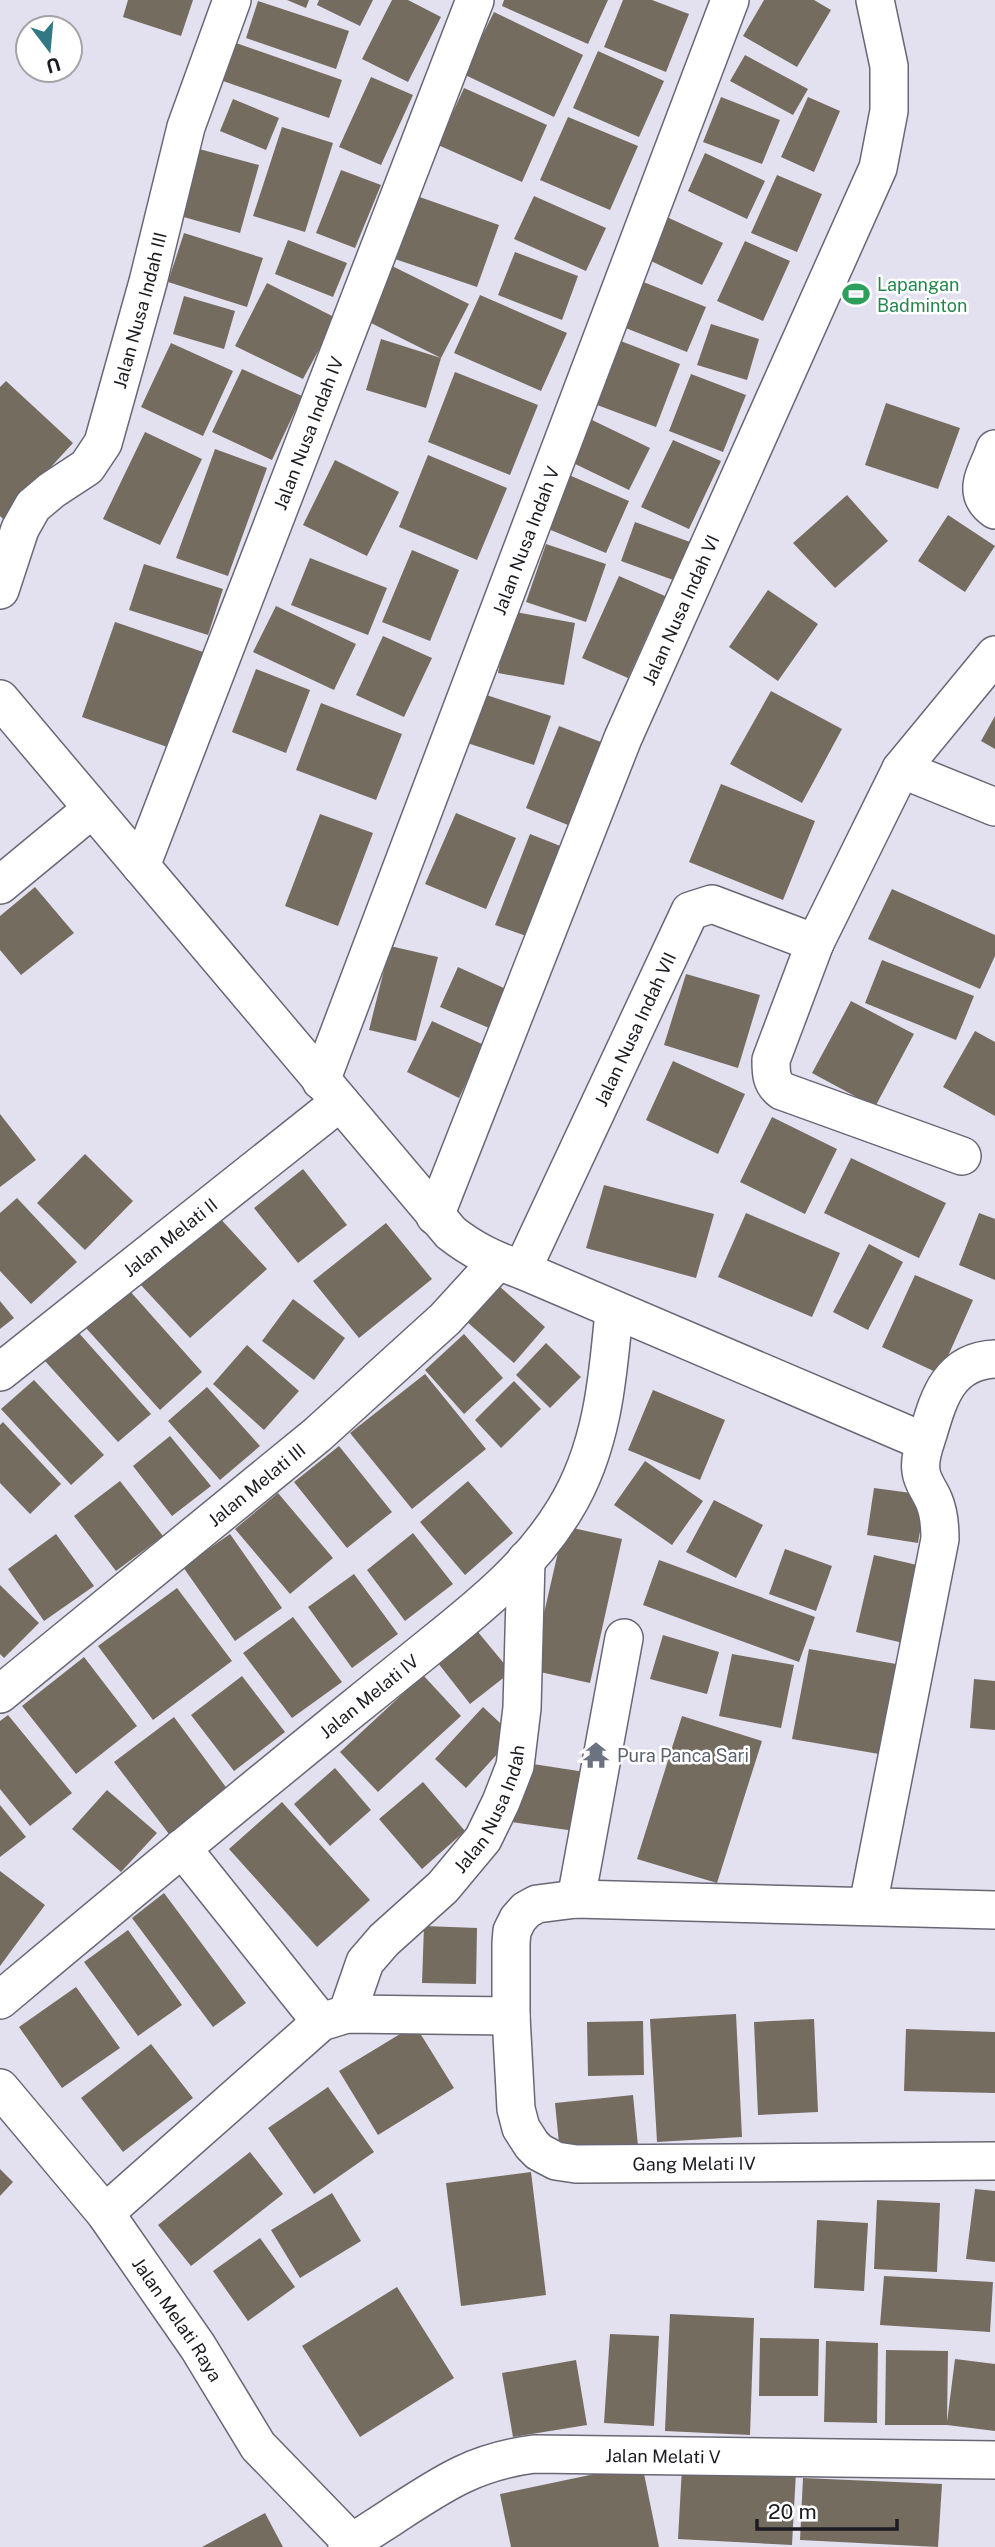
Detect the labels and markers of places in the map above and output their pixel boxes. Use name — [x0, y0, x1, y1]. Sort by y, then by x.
place label: Lapangan Badminton — [877, 274, 967, 316]
sports icon: Lapangan Badminton — [841, 279, 871, 309]
temple icon: Pura Panca Sari — [581, 1740, 611, 1770]
place label: Pura Panca Sari — [617, 1745, 749, 1766]

